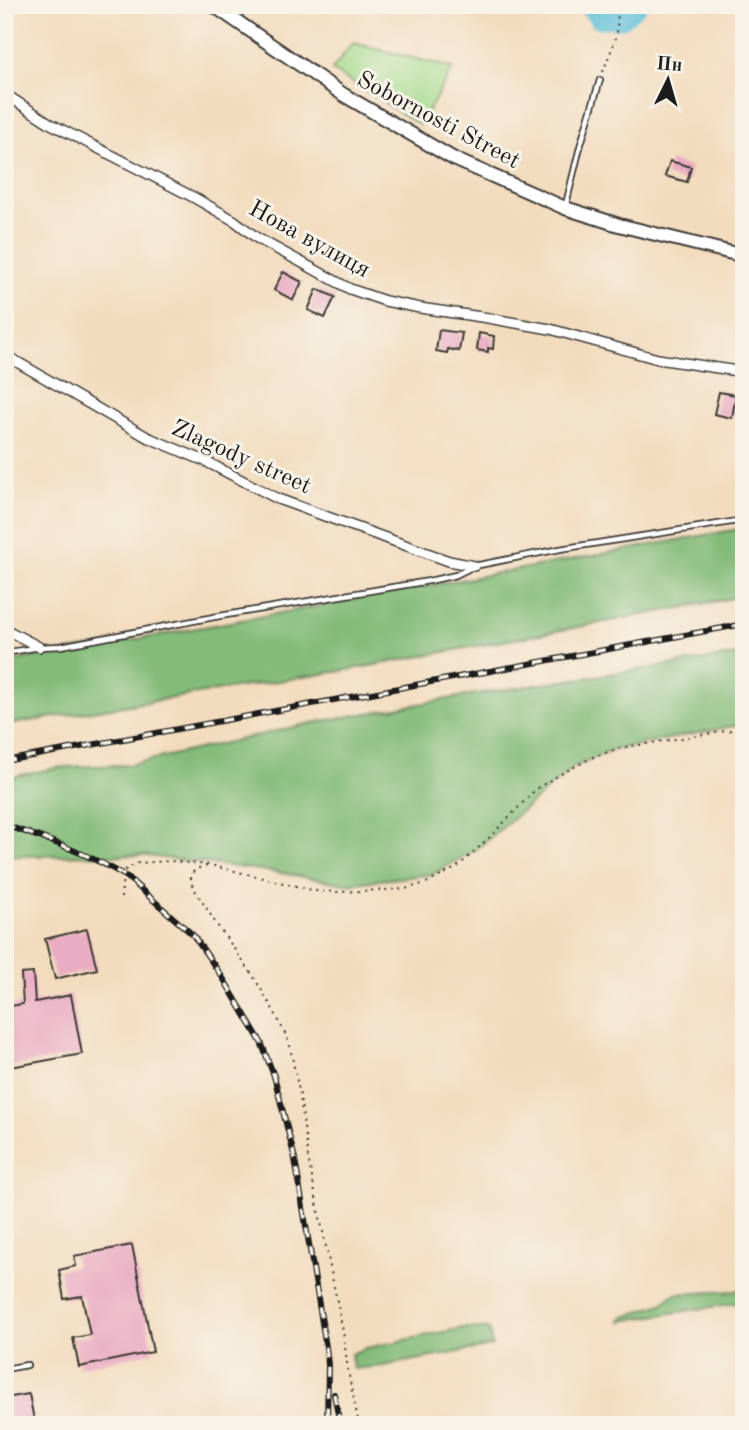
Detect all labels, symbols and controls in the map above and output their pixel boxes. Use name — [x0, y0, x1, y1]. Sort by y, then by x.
north arrow — [634, 46, 704, 116]
text: Пн — [655, 55, 683, 76]
street label: Sobornosti Street — [352, 68, 524, 174]
street label: Нова вулиця — [244, 197, 374, 283]
street label: Zlagody street — [168, 417, 314, 499]

